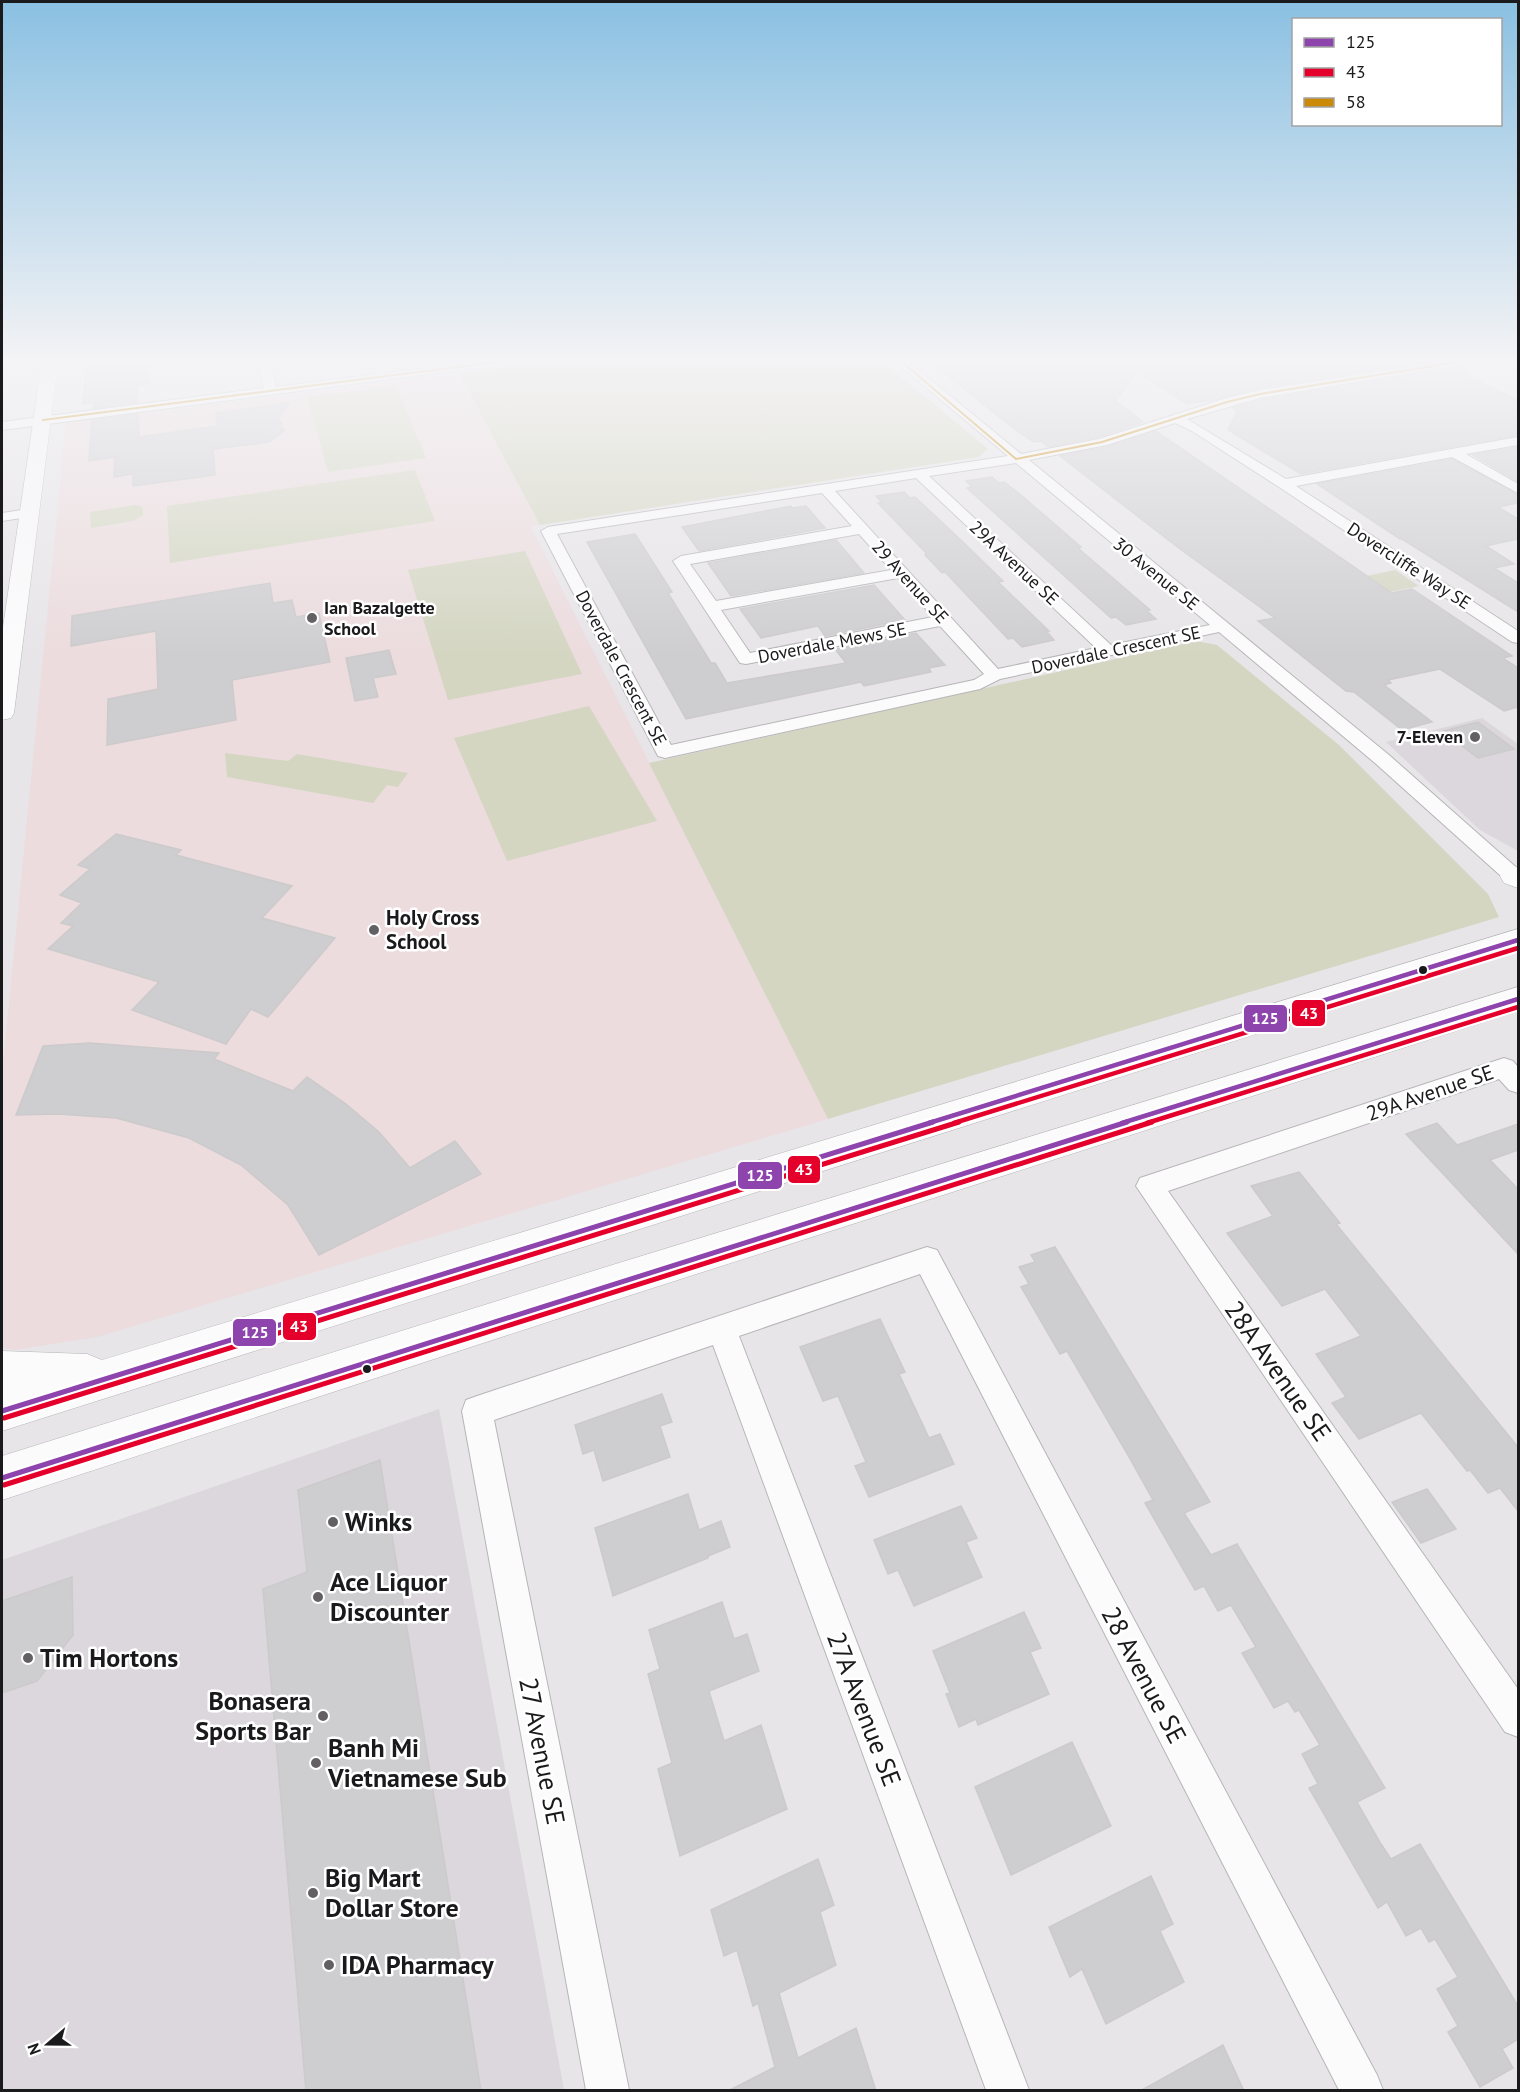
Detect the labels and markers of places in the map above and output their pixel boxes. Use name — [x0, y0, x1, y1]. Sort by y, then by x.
place label: Ian Bazalgette School — [324, 596, 435, 640]
marker: Ian Bazalgette School — [305, 611, 319, 625]
place label: 7-Eleven — [1396, 725, 1463, 748]
marker: 7-Eleven — [1468, 730, 1482, 744]
place label: Holy Cross School — [386, 904, 479, 955]
marker: Holy Cross School — [367, 923, 381, 937]
unlabelled marker — [1417, 964, 1429, 976]
unlabelled marker — [361, 1363, 373, 1375]
place label: Winks — [345, 1505, 412, 1538]
marker: Winks — [326, 1515, 340, 1529]
place label: Ace Liquor Discounter — [330, 1565, 450, 1628]
marker: Ace Liquor Discounter — [311, 1590, 325, 1604]
place label: Tim Hortons — [40, 1641, 178, 1674]
marker: Tim Hortons — [21, 1651, 35, 1665]
place label: Bonasera Sports Bar — [195, 1684, 312, 1747]
marker: Bonasera Sports Bar — [316, 1709, 330, 1723]
place label: Banh Mi Vietnamese Sub — [327, 1731, 507, 1794]
marker: Banh Mi Vietnamese Sub — [309, 1756, 323, 1770]
place label: Big Mart Dollar Store — [325, 1861, 459, 1924]
marker: Big Mart Dollar Store — [306, 1886, 320, 1900]
place label: IDA Pharmacy — [341, 1948, 494, 1981]
marker: IDA Pharmacy — [322, 1958, 336, 1972]

